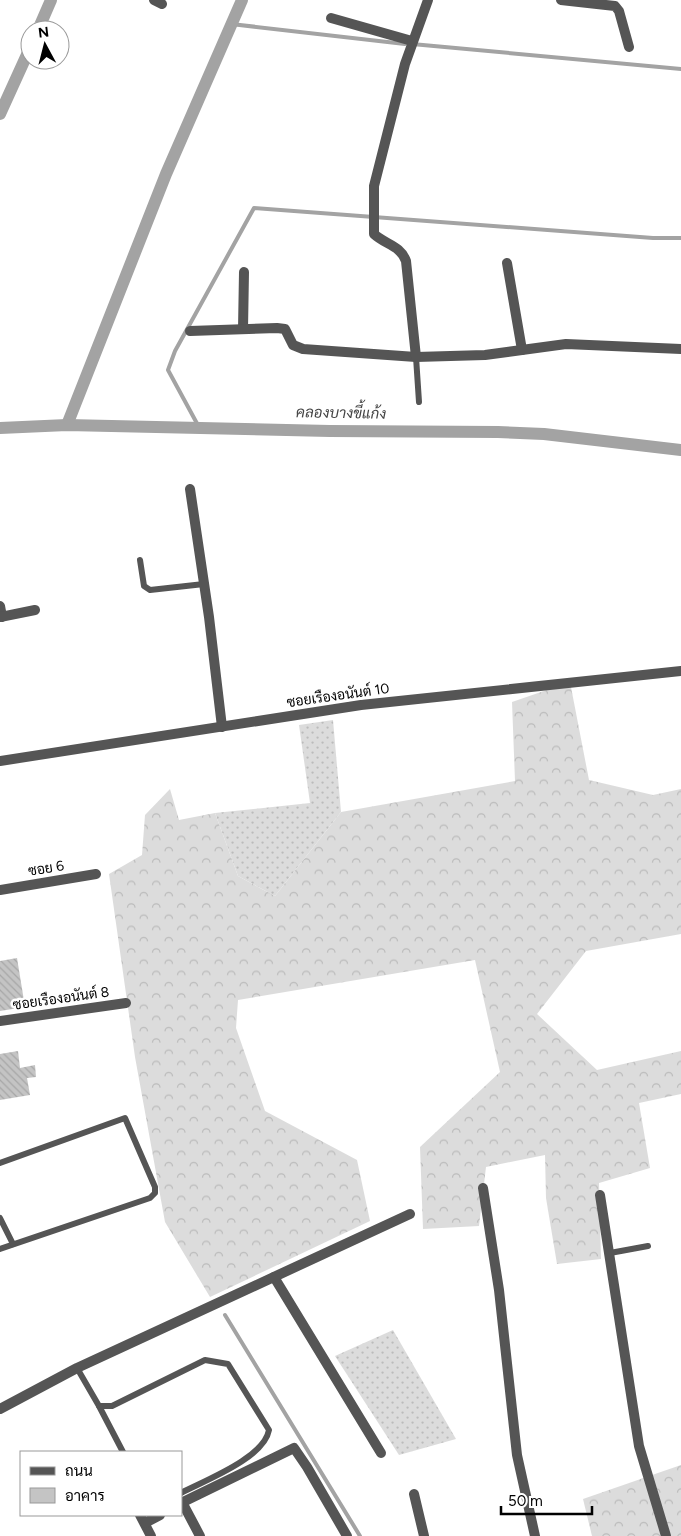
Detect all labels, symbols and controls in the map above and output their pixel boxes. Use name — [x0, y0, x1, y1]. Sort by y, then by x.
north arrow — [20, 20, 70, 70]
text: N — [37, 23, 50, 42]
water label: คลองบางขี้แก้ง — [296, 397, 387, 423]
street label: ซอยเรืองอนันต์ 10 — [286, 679, 390, 711]
street label: ซอย 6 — [27, 857, 65, 880]
street label: ซอยเรืองอนันต์ 8 — [12, 982, 110, 1014]
legend — [20, 1451, 182, 1516]
text: ถนน — [65, 1462, 93, 1480]
scale bar — [501, 1484, 592, 1516]
text: อาคาร — [65, 1487, 105, 1505]
text: 50 m — [508, 1492, 543, 1510]

